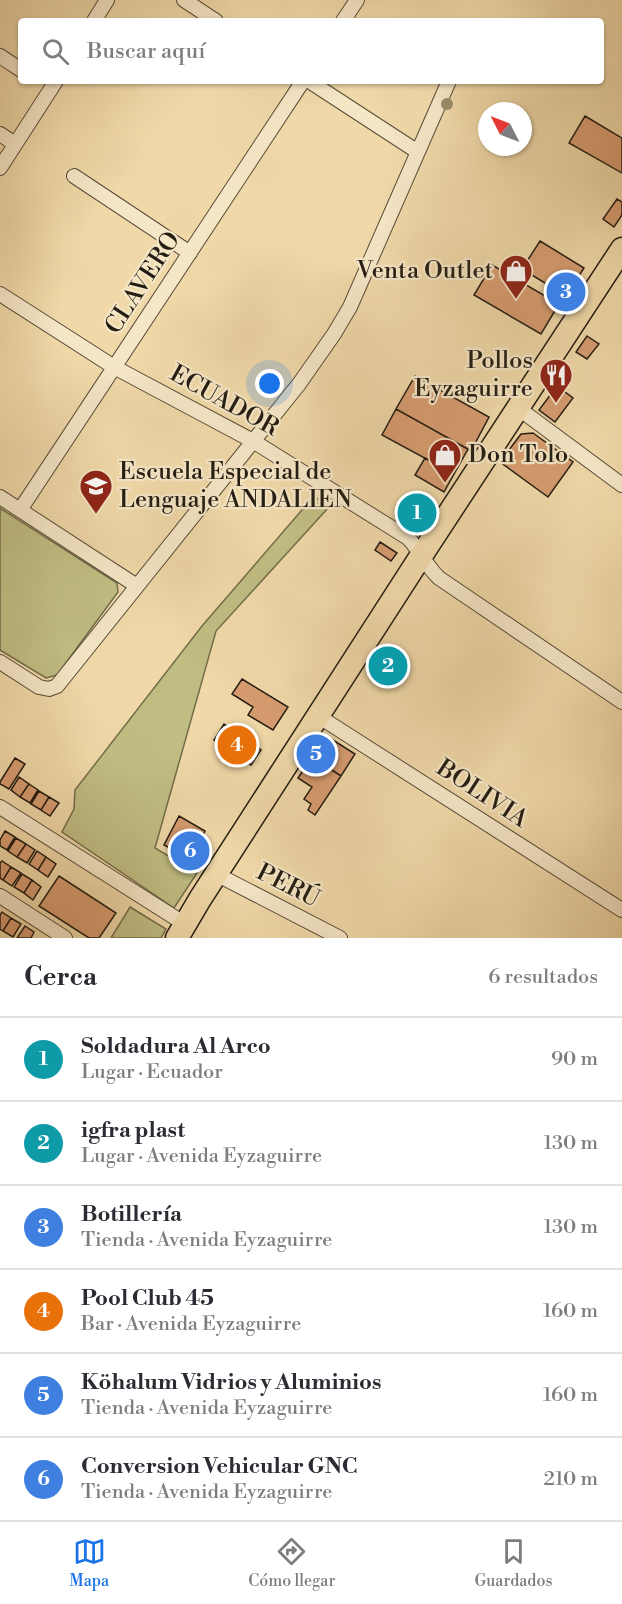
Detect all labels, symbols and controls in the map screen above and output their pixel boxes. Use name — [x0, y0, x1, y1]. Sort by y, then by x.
search box — [18, 18, 604, 84]
icon: search — [39, 35, 72, 68]
text: Buscar aquí — [87, 38, 205, 65]
north arrow — [478, 102, 532, 156]
street label: CLAVERO — [99, 226, 187, 340]
shop icon: Venta Outlet — [498, 253, 534, 300]
place label: Venta Outlet — [356, 256, 493, 286]
pin: 3 — [546, 270, 586, 314]
place label: Pollos Eyzaguirre — [414, 346, 533, 404]
restaurant icon: Pollos Eyzaguirre — [538, 357, 574, 404]
street label: ECUADOR — [164, 359, 285, 444]
your location — [255, 369, 284, 398]
shop icon: Don Tolo — [427, 437, 463, 484]
place label: Don Tolo — [468, 440, 568, 470]
place label: Escuela Especial de Lenguaje ANDALIEN — [119, 457, 352, 515]
school or university icon: Escuela Especial de Lenguaje ANDALIEN — [78, 468, 114, 515]
pin: 1 — [398, 490, 436, 536]
pin: 2 — [368, 644, 408, 688]
pin: 4 — [218, 722, 256, 768]
pin: 5 — [296, 732, 336, 777]
street label: BOLIVIA — [430, 753, 534, 835]
pin: 6 — [170, 828, 210, 874]
street label: PERÚ — [251, 856, 326, 915]
text: Cerca — [24, 961, 97, 993]
text: 6 resultados — [488, 965, 598, 990]
text: Soldadura Al Arco — [81, 1033, 271, 1060]
text: 1 — [39, 1047, 48, 1072]
text: 90 m — [551, 1047, 598, 1072]
text: Lugar · Ecuador — [81, 1060, 223, 1085]
text: igfra plast — [81, 1117, 185, 1144]
text: 2 — [37, 1131, 50, 1156]
text: 130 m — [543, 1131, 598, 1156]
text: Lugar · Avenida Eyzaguirre — [81, 1144, 322, 1169]
text: Botillería — [81, 1201, 182, 1228]
text: 3 — [37, 1215, 50, 1240]
text: 130 m — [543, 1215, 598, 1240]
text: Tienda · Avenida Eyzaguirre — [81, 1228, 332, 1253]
text: Pool Club 45 — [81, 1285, 214, 1312]
text: 4 — [37, 1299, 50, 1324]
text: 160 m — [543, 1299, 598, 1324]
text: Bar · Avenida Eyzaguirre — [81, 1312, 301, 1337]
text: Köhalum Vidrios y Aluminios — [81, 1369, 381, 1396]
text: 5 — [37, 1383, 50, 1408]
text: 160 m — [543, 1383, 598, 1408]
text: Tienda · Avenida Eyzaguirre — [81, 1396, 332, 1421]
text: Conversion Vehicular GNC — [81, 1453, 357, 1480]
text: 6 — [37, 1467, 50, 1492]
text: 210 m — [543, 1467, 598, 1492]
text: Tienda · Avenida Eyzaguirre — [81, 1480, 332, 1505]
tab: Mapa — [70, 1535, 109, 1591]
tab: Cómo llegar — [248, 1535, 335, 1591]
tab: Guardados — [474, 1535, 552, 1591]

